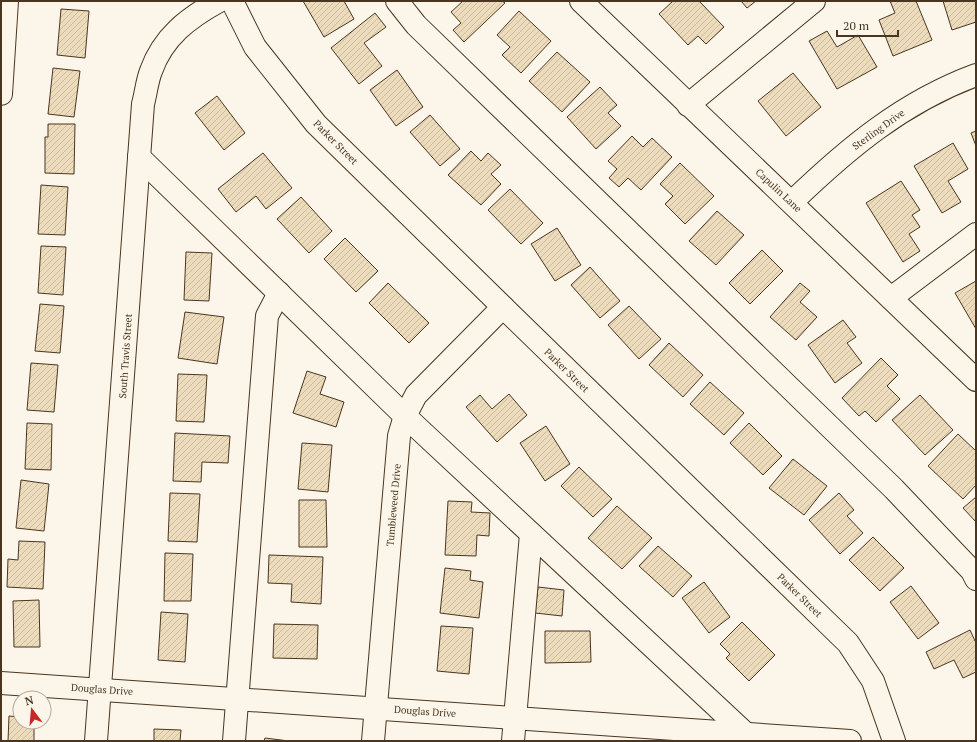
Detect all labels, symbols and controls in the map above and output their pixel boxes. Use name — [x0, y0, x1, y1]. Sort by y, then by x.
scale bar — [837, 12, 898, 38]
text: 20 m — [843, 18, 870, 33]
street label: Sterling Drive — [850, 106, 907, 153]
street label: Parker Street — [311, 117, 361, 168]
street label: Capulin Lane — [753, 166, 805, 215]
street label: South Travis Street — [116, 313, 135, 399]
street label: Parker Street — [541, 346, 592, 395]
street label: Tumbleweed Drive — [383, 463, 404, 547]
street label: Parker Street — [774, 571, 825, 620]
street label: Douglas Drive — [70, 681, 133, 698]
north arrow — [12, 690, 52, 730]
text: N — [23, 692, 36, 708]
street label: Douglas Drive — [393, 703, 456, 720]

